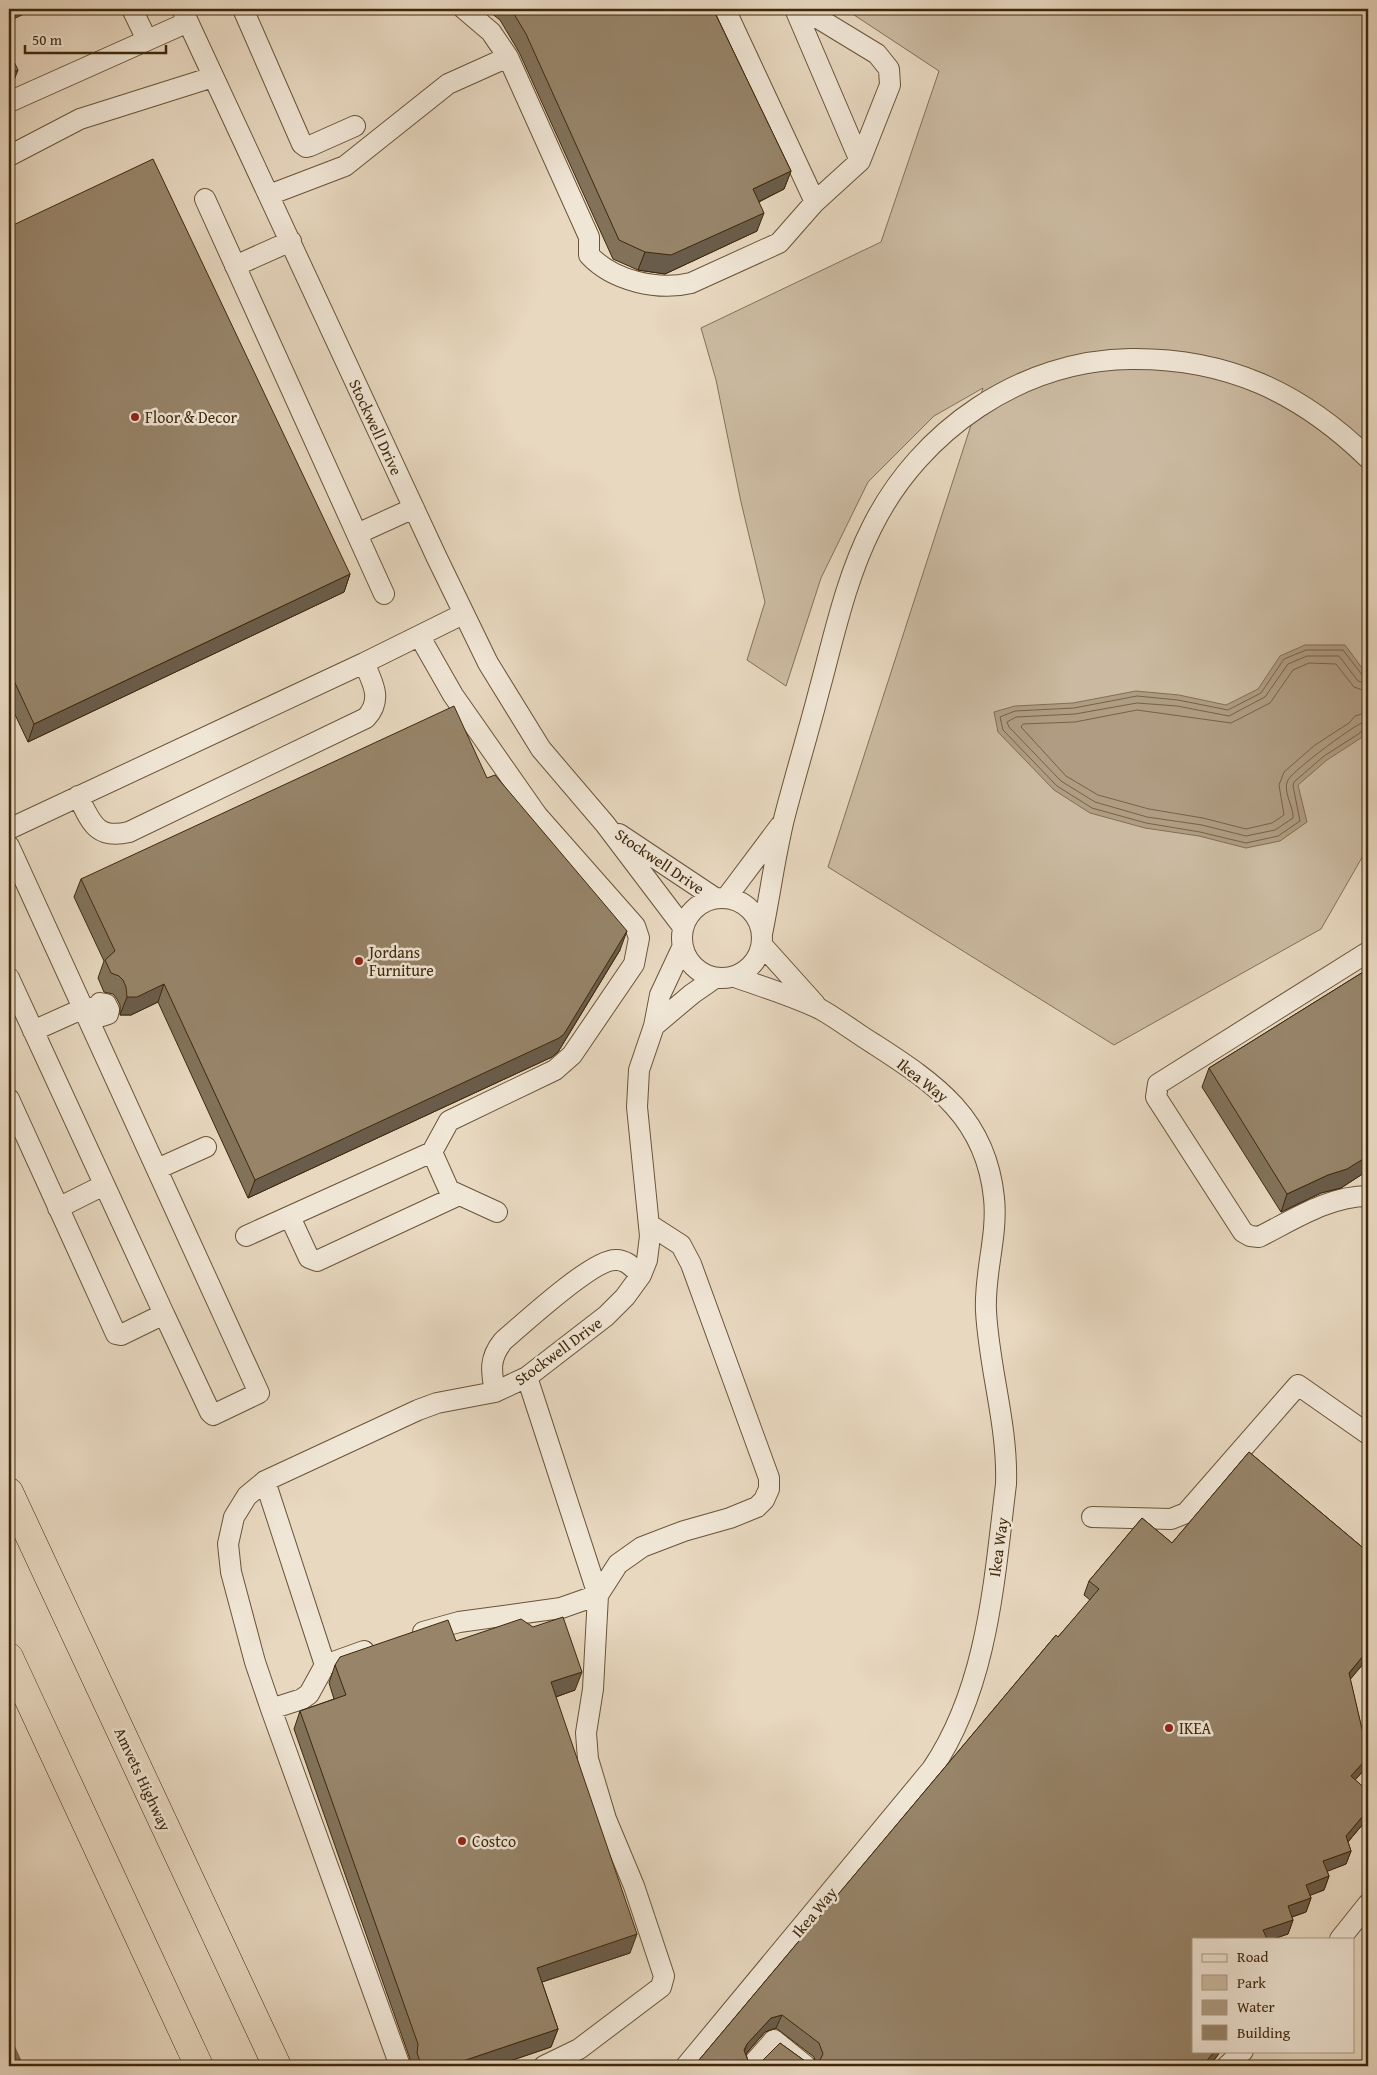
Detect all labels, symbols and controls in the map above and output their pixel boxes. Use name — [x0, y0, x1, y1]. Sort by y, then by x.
scale bar — [25, 22, 166, 54]
text: 50 m — [32, 29, 63, 50]
street label: Stockwell Drive — [343, 375, 409, 479]
place label: Floor & Decor — [145, 405, 238, 429]
marker: Floor & Decor — [129, 411, 141, 423]
street label: Stockwell Drive — [610, 822, 710, 900]
place label: Jordans Furniture — [367, 940, 434, 982]
marker: Jordans Furniture — [353, 955, 365, 967]
street label: Ikea Way — [892, 1052, 954, 1108]
street label: Stockwell Drive — [509, 1311, 607, 1391]
street label: Ikea Way — [982, 1516, 1014, 1578]
place label: IKEA — [1179, 1716, 1211, 1740]
marker: IKEA — [1163, 1722, 1175, 1734]
street label: Amvets Highway — [108, 1723, 178, 1835]
place label: Costco — [472, 1829, 516, 1853]
marker: Costco — [456, 1835, 468, 1847]
street label: Ikea Way — [786, 1881, 842, 1943]
legend — [1192, 1938, 1354, 2052]
text: Road — [1237, 1946, 1268, 1967]
text: Park — [1237, 1972, 1266, 1993]
text: Water — [1237, 1996, 1275, 2017]
text: Building — [1237, 2022, 1291, 2043]

